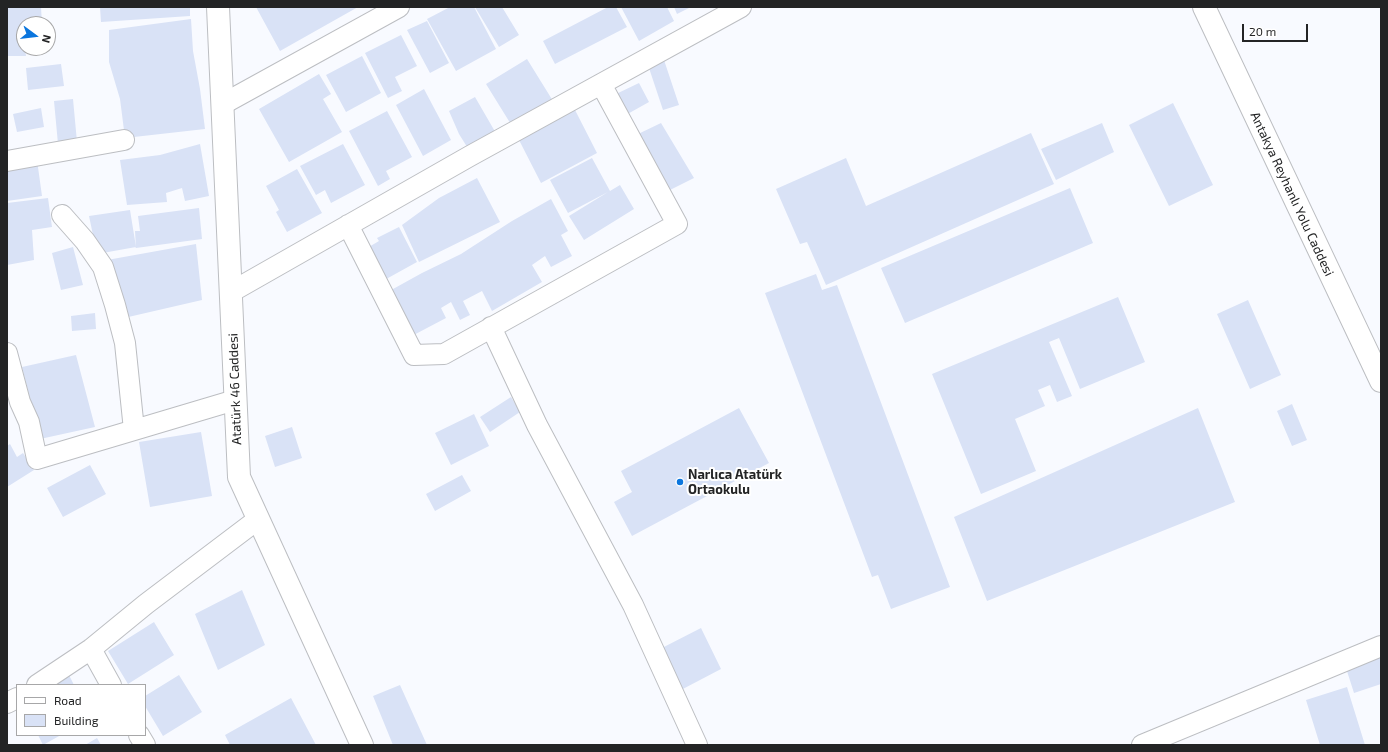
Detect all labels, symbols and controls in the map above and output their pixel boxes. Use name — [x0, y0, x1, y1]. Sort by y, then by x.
north arrow — [16, 16, 56, 56]
scale bar — [1244, 16, 1310, 42]
text: 20 m — [1249, 24, 1276, 38]
text: N — [40, 33, 54, 44]
street label: Antakya Reyhanlı Yolu Caddesi — [1247, 109, 1337, 279]
street label: Atatürk 46 Caddesi — [225, 333, 245, 445]
place label: Narlıca Atatürk Ortaokulu — [688, 467, 782, 498]
marker: Narlıca Atatürk Ortaokulu — [675, 477, 685, 487]
legend — [16, 684, 146, 736]
text: Road — [54, 693, 82, 707]
text: Building — [54, 713, 98, 727]

